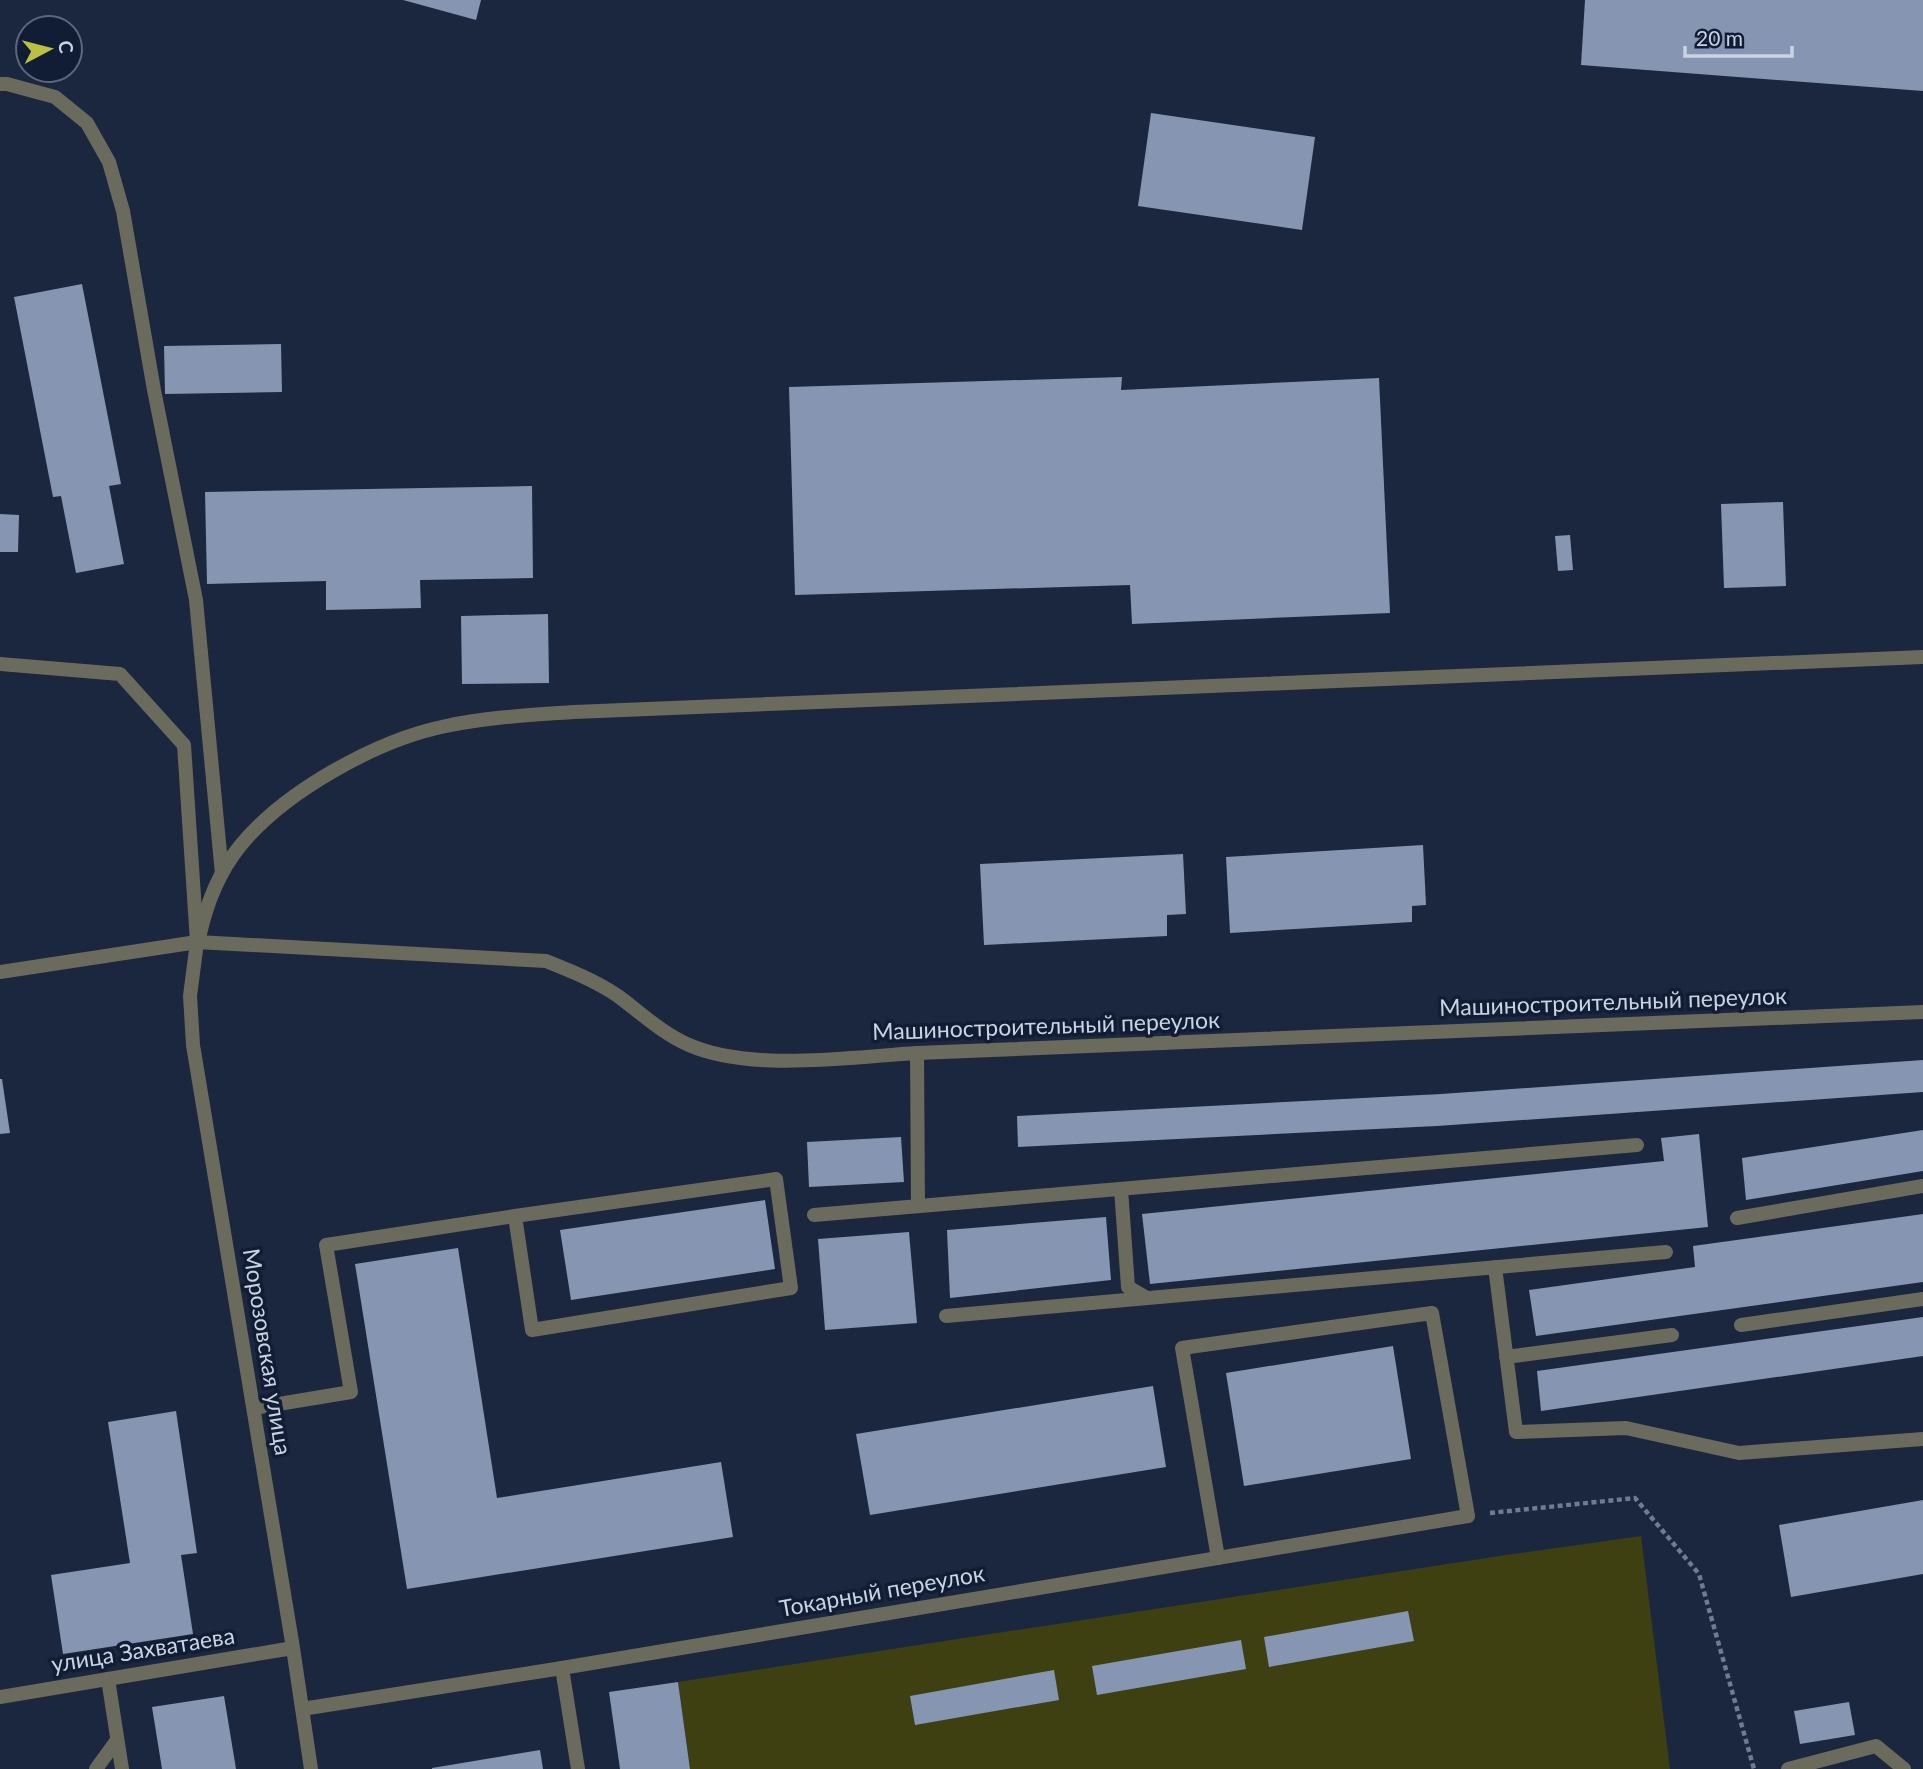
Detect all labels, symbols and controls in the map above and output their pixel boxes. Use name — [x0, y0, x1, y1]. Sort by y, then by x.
north arrow — [14, 14, 84, 84]
scale bar — [1685, 14, 1792, 58]
text: 20 m — [1696, 25, 1743, 50]
text: С — [54, 39, 79, 55]
street label: Машиностроительный переулок — [1439, 981, 1787, 1021]
street label: Машиностроительный переулок — [872, 1005, 1220, 1045]
street label: Морозовская улица — [238, 1246, 298, 1457]
street label: Токарный переулок — [777, 1558, 987, 1622]
street label: улица Захватаева — [49, 1621, 236, 1677]

